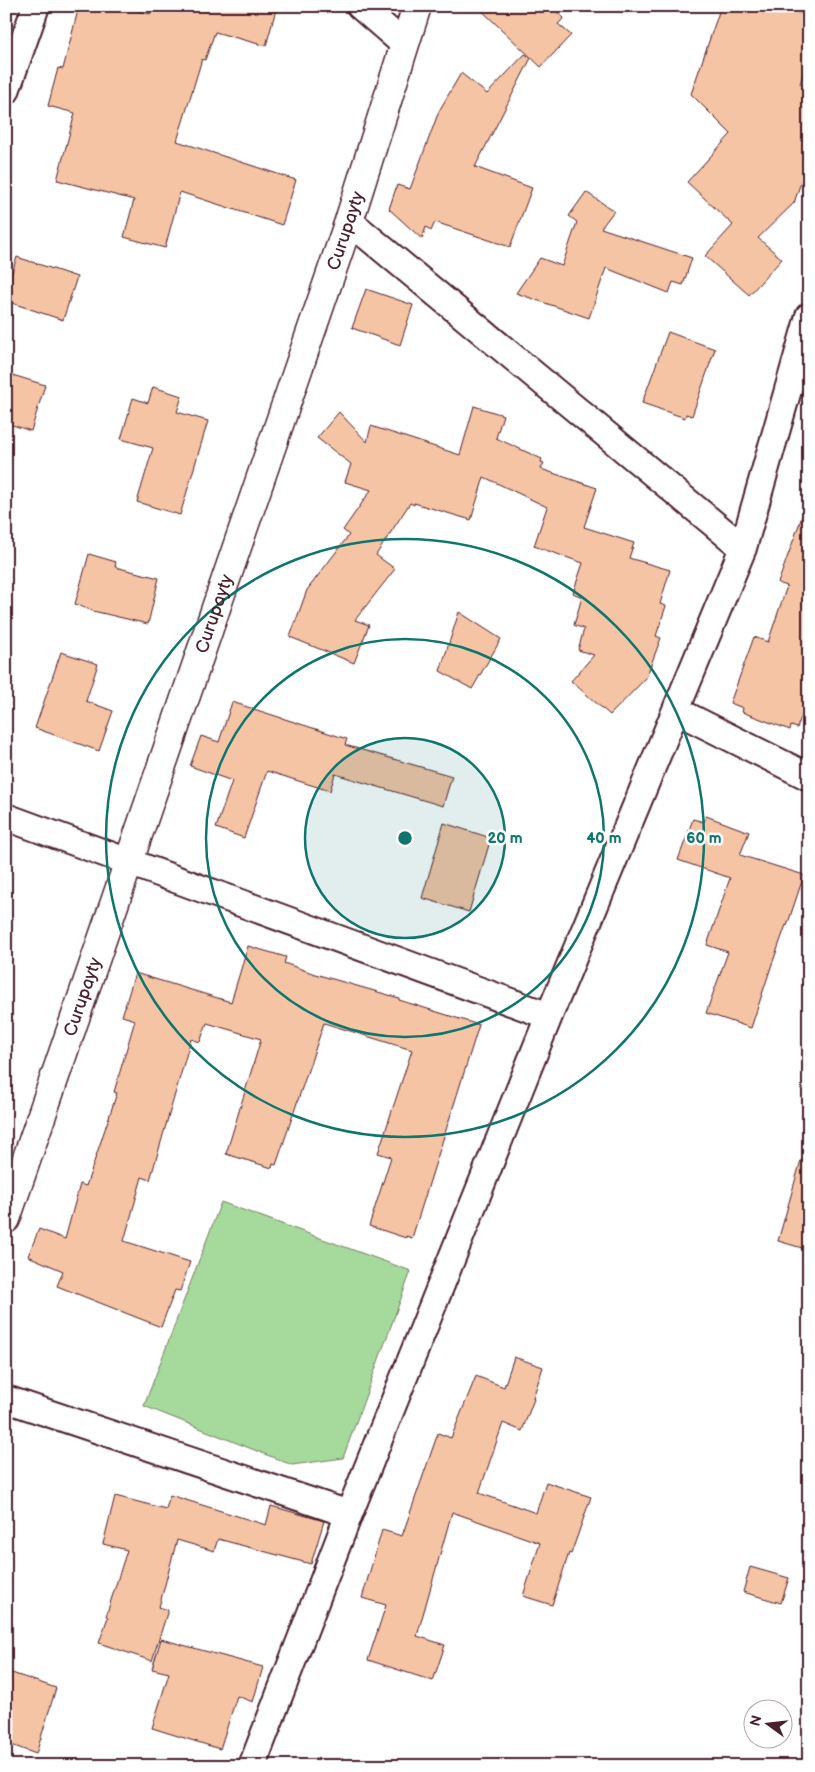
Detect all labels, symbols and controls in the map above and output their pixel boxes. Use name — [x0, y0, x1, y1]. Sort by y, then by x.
street label: Curupayty — [322, 188, 369, 273]
street label: Curupayty — [191, 571, 238, 656]
centre of rings — [396, 829, 414, 847]
text: 20 m — [488, 829, 523, 848]
text: 40 m — [586, 829, 622, 848]
text: 60 m — [686, 829, 722, 848]
street label: Curupayty — [59, 954, 106, 1039]
north arrow — [742, 1700, 792, 1750]
text: N — [746, 1713, 765, 1728]

